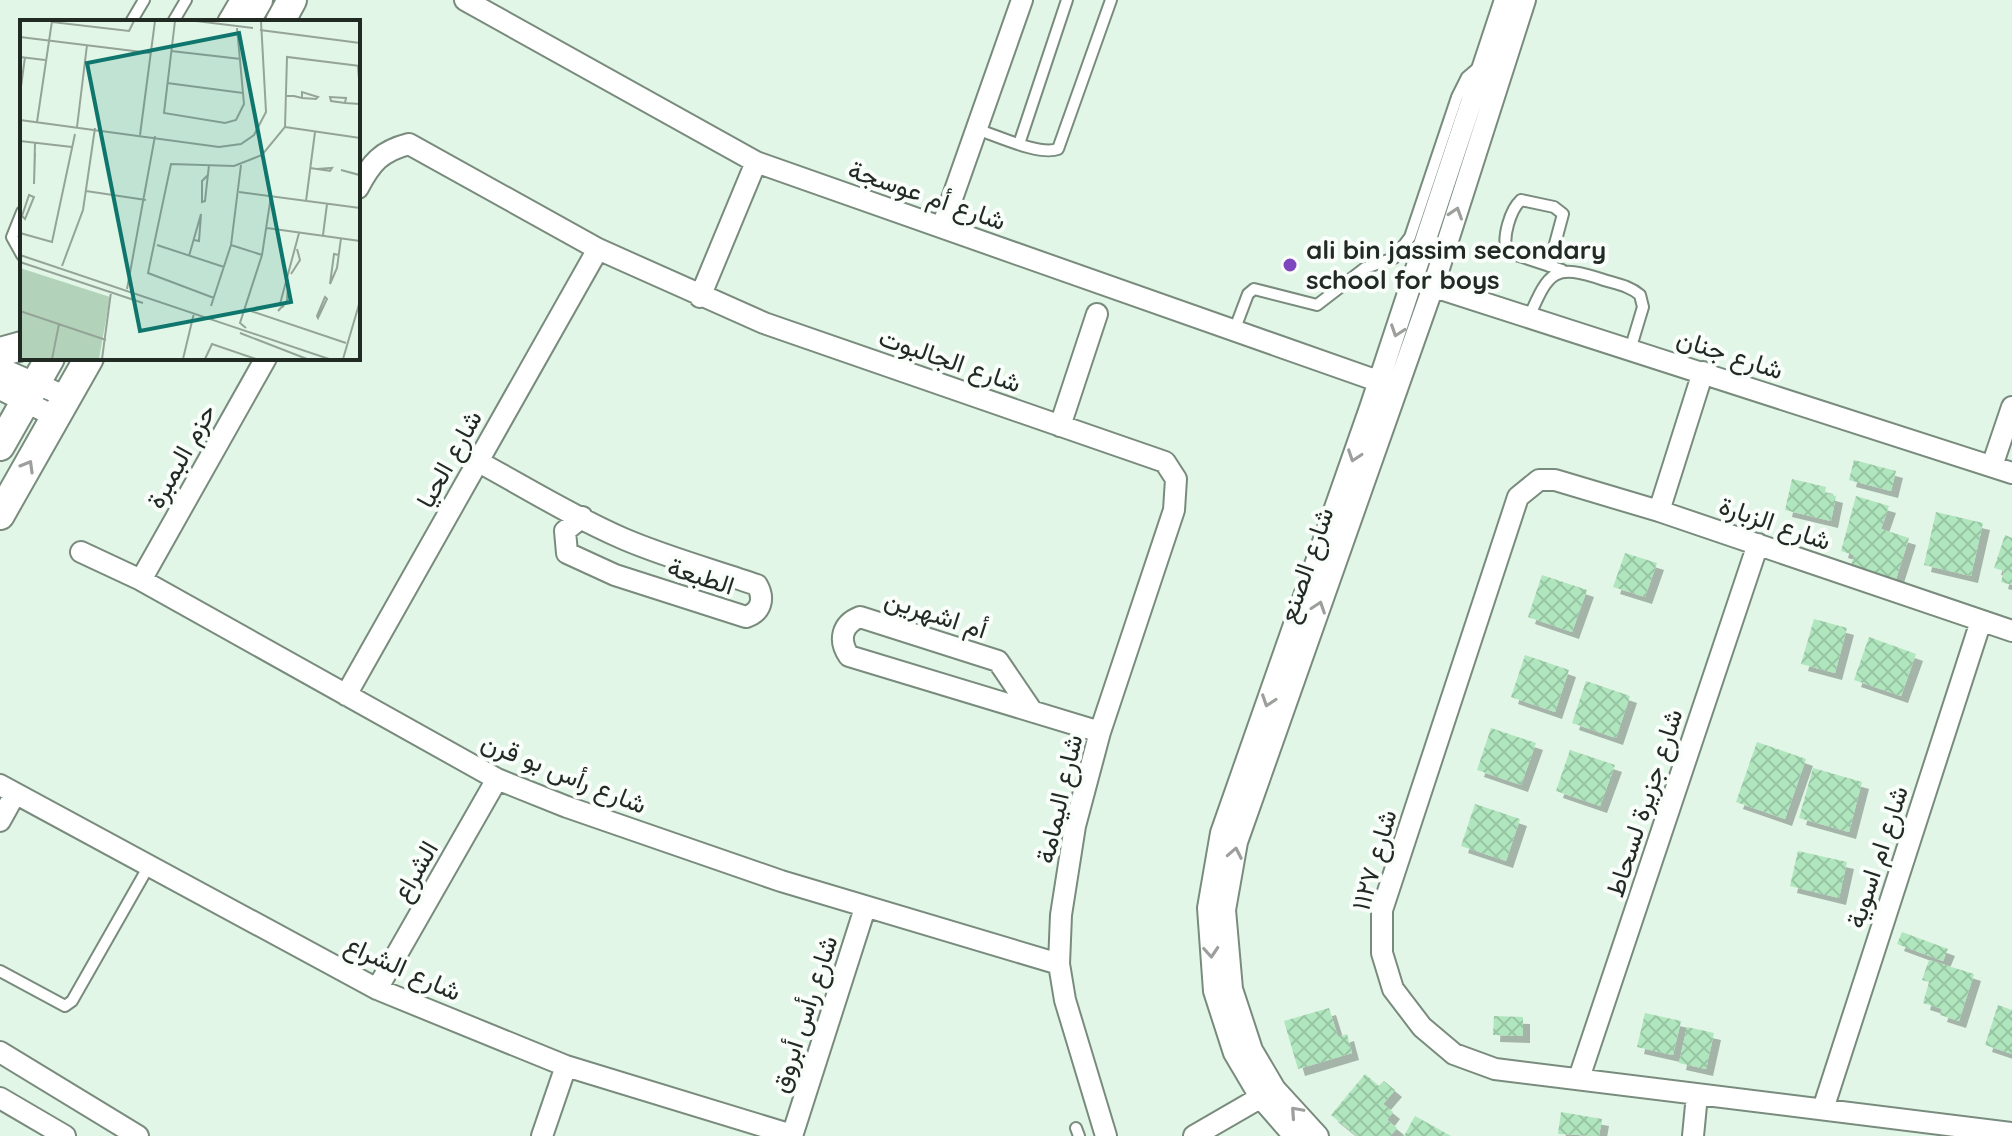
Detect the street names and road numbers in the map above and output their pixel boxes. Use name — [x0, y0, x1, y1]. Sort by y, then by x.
street label: شارع أم عوسجة — [843, 152, 1010, 239]
street label: شارع الجالبوت — [874, 320, 1026, 401]
street label: شارع جنان — [1672, 321, 1788, 388]
street label: حزم البمبرة — [138, 398, 224, 514]
street label: شارع الحيا — [408, 404, 491, 514]
street label: شارع الزبارة — [1714, 488, 1835, 559]
street label: شارع الصنع — [1270, 503, 1342, 627]
street label: الطبعة — [664, 549, 739, 602]
street label: أم اشهرين — [880, 581, 992, 647]
street label: شارع جزيرة لسحاط — [1598, 704, 1691, 902]
street label: شارع رأس بو قرن — [476, 724, 652, 823]
street label: شارع اليمامة — [1028, 731, 1091, 867]
street label: شارع ام اسوية — [1838, 782, 1917, 933]
street label: شارع ١١٢٧ — [1343, 806, 1406, 915]
street label: الشراع — [384, 834, 447, 908]
street label: شارع الشراع — [339, 927, 467, 1010]
street label: شارع رأس أبروق — [763, 931, 846, 1097]

